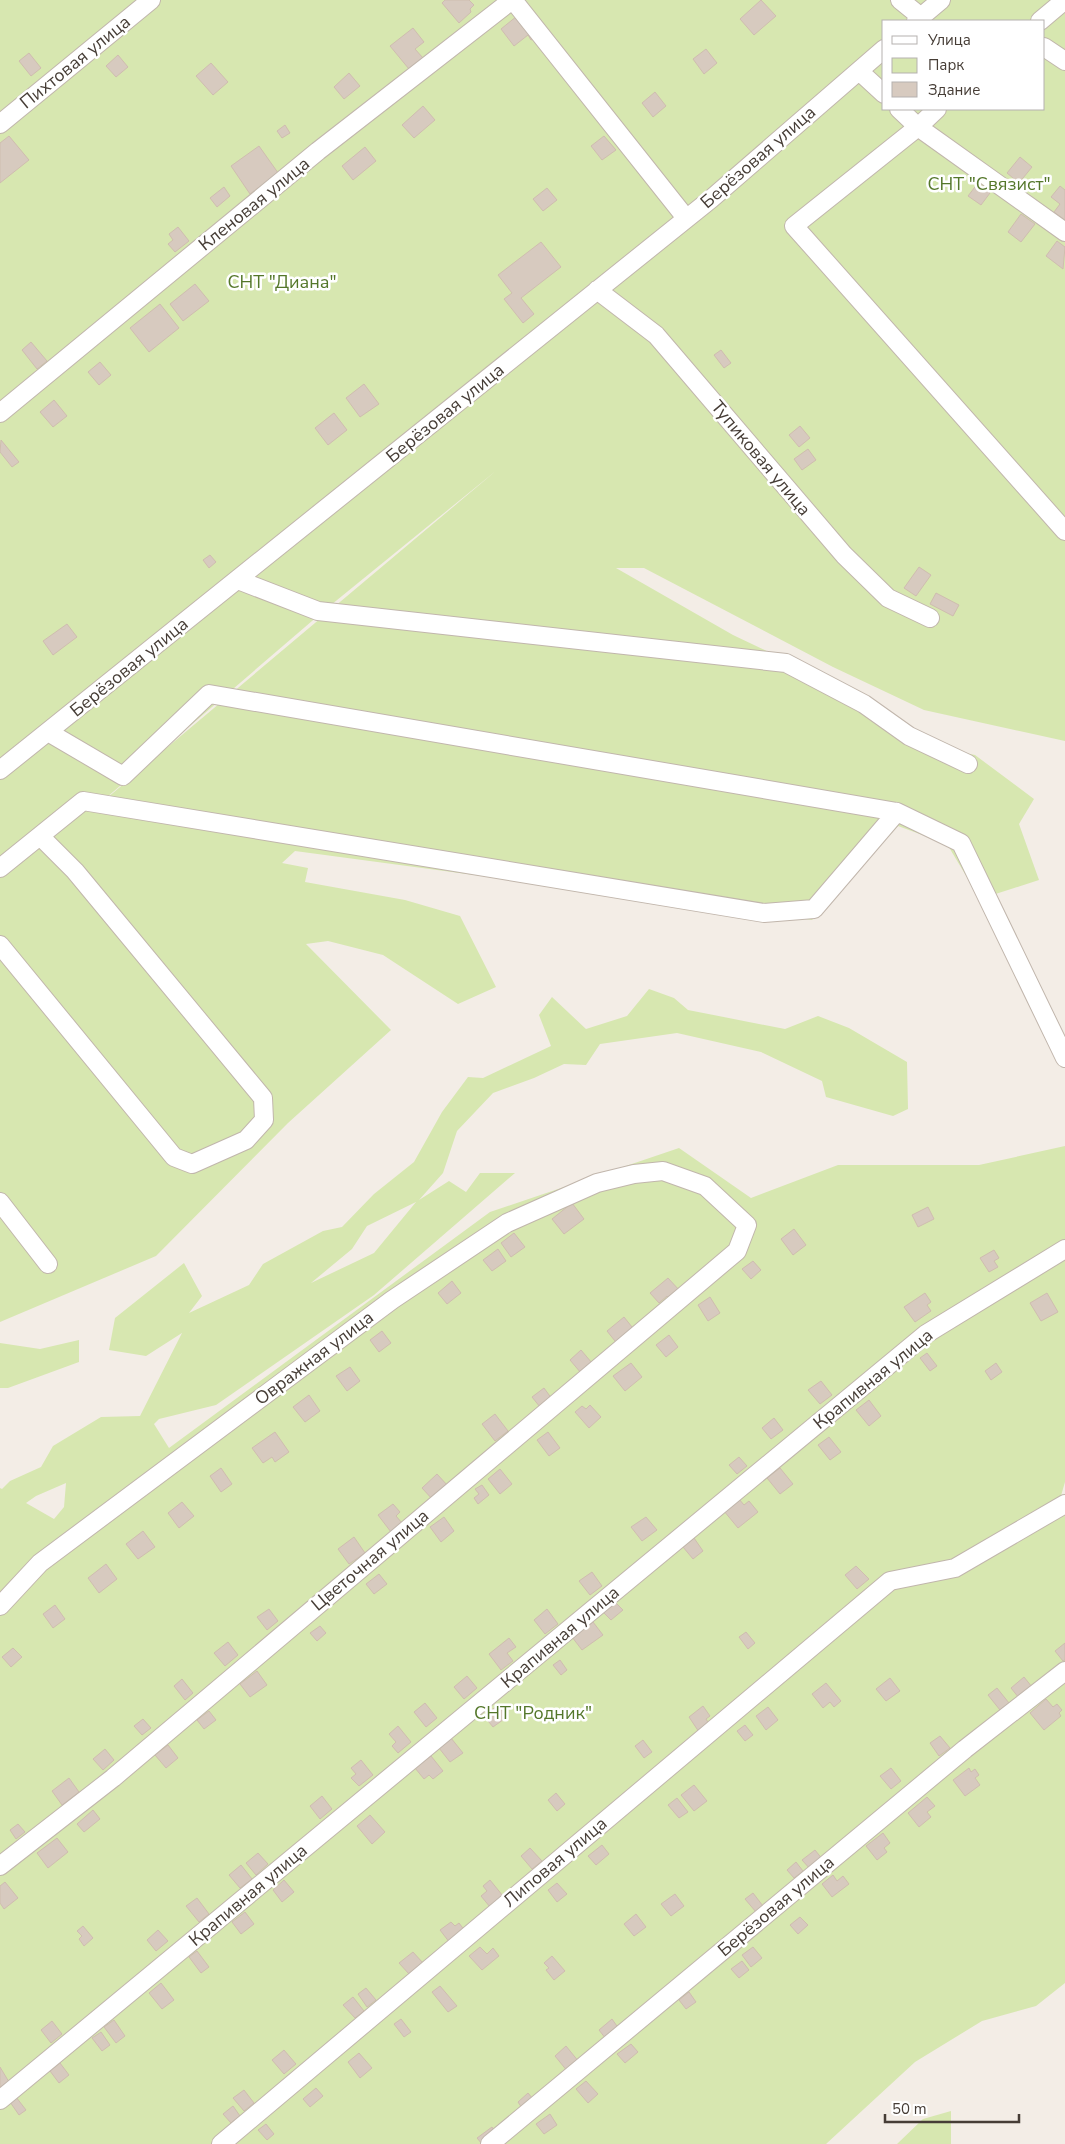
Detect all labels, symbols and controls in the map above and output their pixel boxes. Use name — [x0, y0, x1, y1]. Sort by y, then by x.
street label: Пихтовая улица — [15, 10, 135, 114]
legend — [882, 20, 1045, 110]
text: Улица — [927, 30, 971, 50]
text: Парк — [928, 55, 964, 75]
text: Здание — [928, 80, 980, 100]
street label: Берёзовая улица — [695, 100, 821, 214]
street label: Кленовая улица — [193, 152, 315, 256]
park label: СНТ "Связист" — [928, 172, 1050, 196]
park label: СНТ "Диана" — [227, 270, 337, 294]
street label: Берёзовая улица — [381, 358, 509, 468]
street label: Тупиковая улица — [706, 395, 816, 521]
street label: Берёзовая улица — [65, 612, 193, 722]
street label: Овражная улица — [250, 1305, 378, 1411]
street label: Крапивная улица — [808, 1323, 938, 1435]
street label: Цветочная улица — [306, 1504, 434, 1616]
street label: Крапивная улица — [496, 1580, 624, 1694]
park label: СНТ "Родник" — [474, 1701, 592, 1725]
street label: Липовая улица — [498, 1811, 612, 1913]
street label: Крапивная улица — [184, 1838, 312, 1952]
street label: Берёзовая улица — [713, 1850, 839, 1962]
scale bar — [885, 2092, 1019, 2124]
text: 50 m — [892, 2099, 927, 2119]

